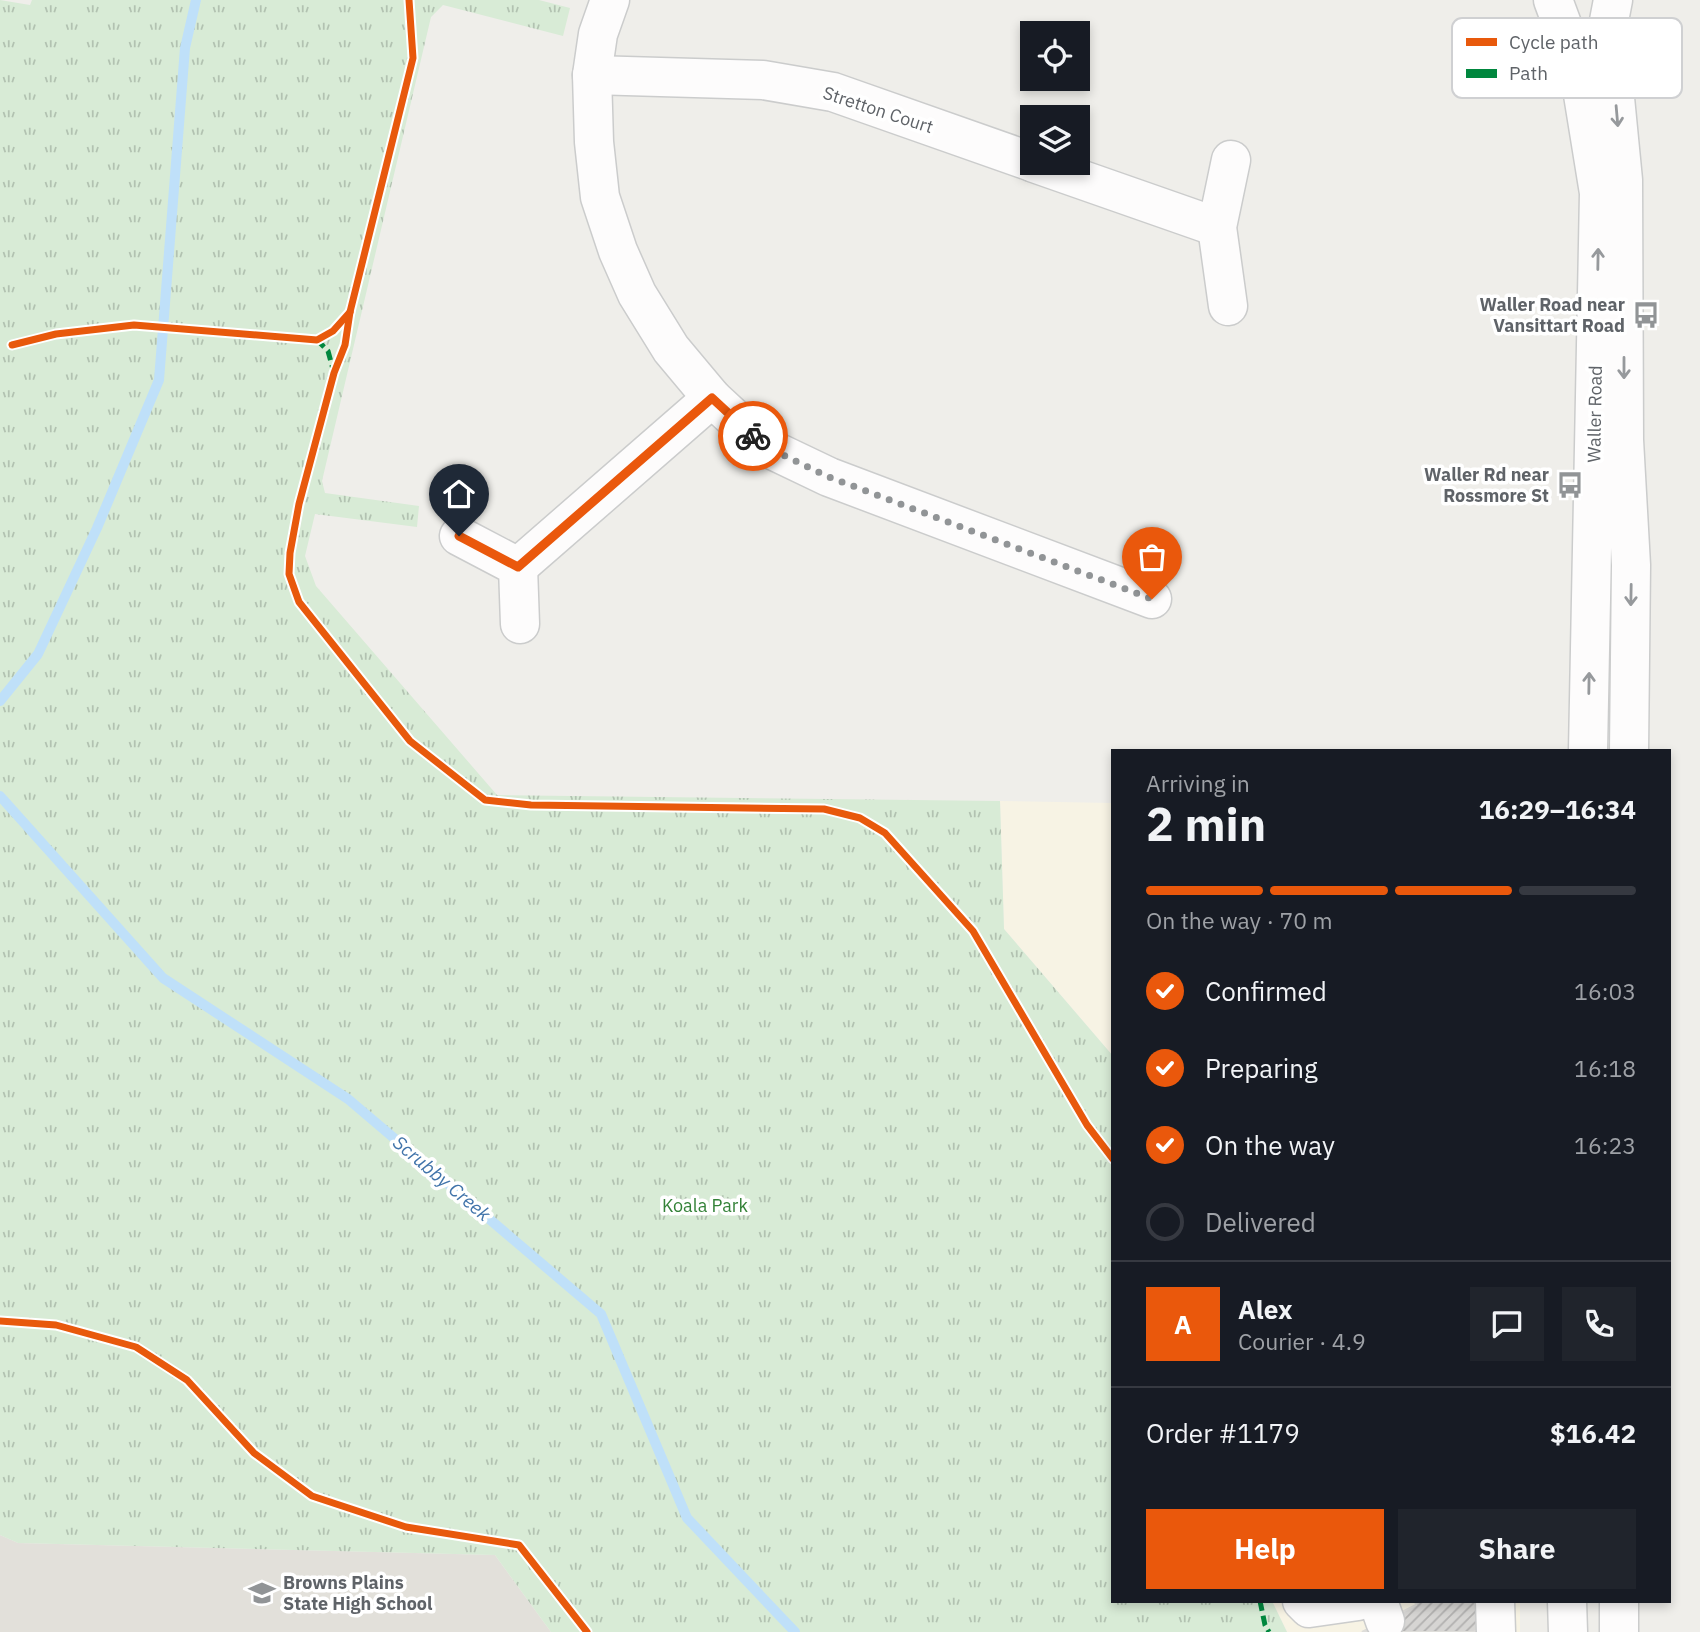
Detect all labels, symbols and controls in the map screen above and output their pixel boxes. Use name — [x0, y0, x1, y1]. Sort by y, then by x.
legend — [1452, 18, 1682, 98]
map controls — [1020, 21, 1090, 175]
button: locate — [1020, 21, 1090, 91]
text: Cycle path — [1509, 30, 1598, 54]
text: Path — [1509, 61, 1548, 85]
street label: Stretton Court — [820, 81, 936, 138]
one-way arrow — [1611, 104, 1624, 127]
button: layers — [1020, 105, 1090, 175]
one-way arrow — [1591, 248, 1604, 271]
place label: Waller Road near Vansittart Road — [1480, 293, 1625, 337]
bus stop icon: Waller Road near Vansittart Road — [1631, 300, 1661, 330]
one-way arrow — [1617, 356, 1631, 379]
street label: Waller Road — [1582, 365, 1607, 463]
courier — [718, 401, 788, 471]
icon: bike — [734, 417, 772, 455]
place label: Waller Rd near Rossmore St — [1424, 463, 1549, 507]
pin — [429, 464, 489, 536]
bus stop icon: Waller Rd near Rossmore St — [1555, 470, 1585, 500]
icon: home — [440, 475, 478, 513]
pin — [1122, 527, 1182, 599]
icon: bag — [1133, 538, 1171, 576]
one-way arrow — [1624, 584, 1638, 607]
one-way arrow — [1582, 671, 1596, 694]
text: Arriving in — [1146, 768, 1250, 798]
text: 16:29–16:34 — [1479, 792, 1636, 826]
text: 2 min — [1146, 794, 1266, 854]
text: On the way · 70 m — [1146, 905, 1333, 935]
icon: check — [1146, 972, 1184, 1010]
text: Confirmed — [1205, 974, 1327, 1008]
text: 16:03 — [1574, 976, 1636, 1006]
icon: check — [1146, 1049, 1184, 1087]
text: Preparing — [1205, 1051, 1318, 1085]
text: 16:18 — [1574, 1053, 1636, 1083]
icon: check — [1146, 1126, 1184, 1164]
text: On the way — [1205, 1128, 1335, 1162]
water label: Scrubby Creek — [388, 1130, 497, 1227]
text: 16:23 — [1574, 1130, 1636, 1160]
park label: Koala Park — [662, 1194, 748, 1217]
text: Delivered — [1205, 1205, 1316, 1239]
button: chat — [1470, 1287, 1544, 1361]
button: phone — [1562, 1287, 1636, 1361]
text: Alex — [1238, 1292, 1292, 1326]
text: A — [1174, 1307, 1192, 1341]
text: Courier · 4.9 — [1238, 1326, 1366, 1356]
text: Order #1179 — [1146, 1416, 1300, 1450]
text: $16.42 — [1550, 1416, 1636, 1450]
button: Help — [1146, 1509, 1384, 1589]
button: Share — [1398, 1509, 1636, 1589]
place label: Browns Plains State High School — [283, 1571, 433, 1615]
school or university icon: Browns Plains State High School — [247, 1578, 277, 1608]

